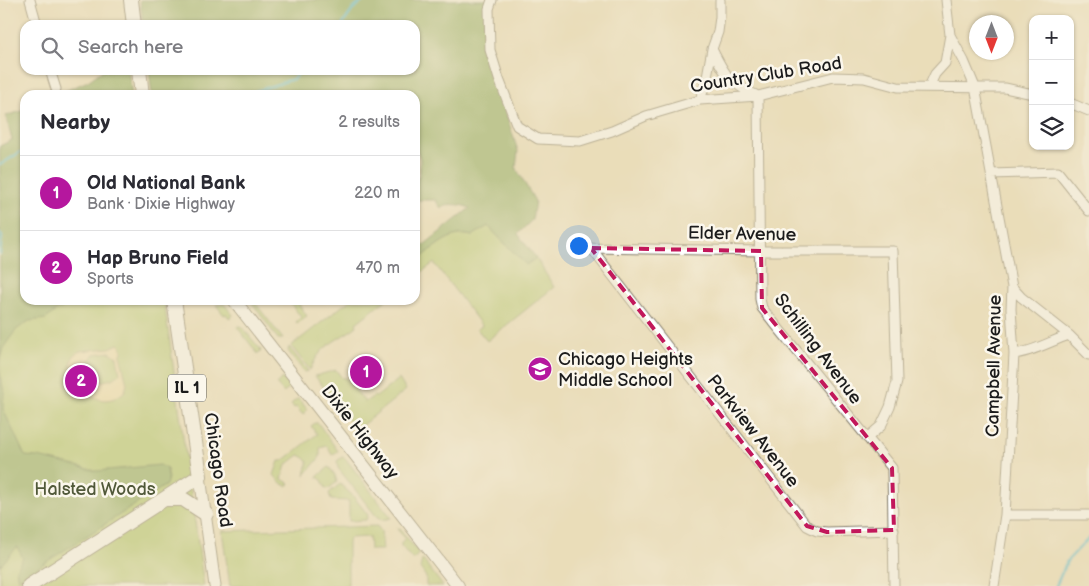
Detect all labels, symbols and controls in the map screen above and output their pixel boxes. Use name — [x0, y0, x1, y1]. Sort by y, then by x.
north arrow — [969, 15, 1014, 60]
map controls — [1029, 15, 1074, 150]
button: + — [1029, 15, 1074, 60]
search box — [20, 20, 420, 75]
icon: search — [38, 34, 66, 62]
text: Search here — [78, 36, 183, 59]
street label: Country Club Road — [689, 53, 843, 97]
button: − — [1029, 60, 1074, 105]
button: layers — [1029, 105, 1074, 150]
text: Nearby — [40, 110, 110, 135]
text: 2 results — [338, 113, 400, 132]
text: Old National Bank — [87, 172, 245, 195]
text: 1 — [53, 184, 59, 203]
text: 220 m — [354, 184, 400, 203]
text: Bank · Dixie Highway — [87, 195, 235, 214]
street label: Elder Avenue — [688, 223, 797, 245]
your location — [566, 233, 592, 259]
text: Hap Bruno Field — [87, 247, 229, 270]
text: 2 — [51, 259, 61, 278]
text: 470 m — [355, 259, 400, 278]
text: Sports — [87, 270, 134, 289]
street label: Schilling Avenue — [770, 290, 867, 409]
street label: Campbell Avenue — [982, 294, 1006, 437]
place label: Chicago Heights Middle School — [558, 349, 693, 391]
pin: 1 — [350, 353, 382, 391]
school or university icon: Chicago Heights Middle School — [527, 356, 553, 382]
pin: 2 — [65, 362, 97, 400]
street label: Parkview Avenue — [703, 371, 804, 492]
road number: IL 1 — [168, 374, 206, 402]
street label: Dixie Highway — [317, 381, 404, 484]
street label: Chicago Road — [200, 411, 236, 529]
park label: Halsted Woods — [34, 479, 156, 500]

